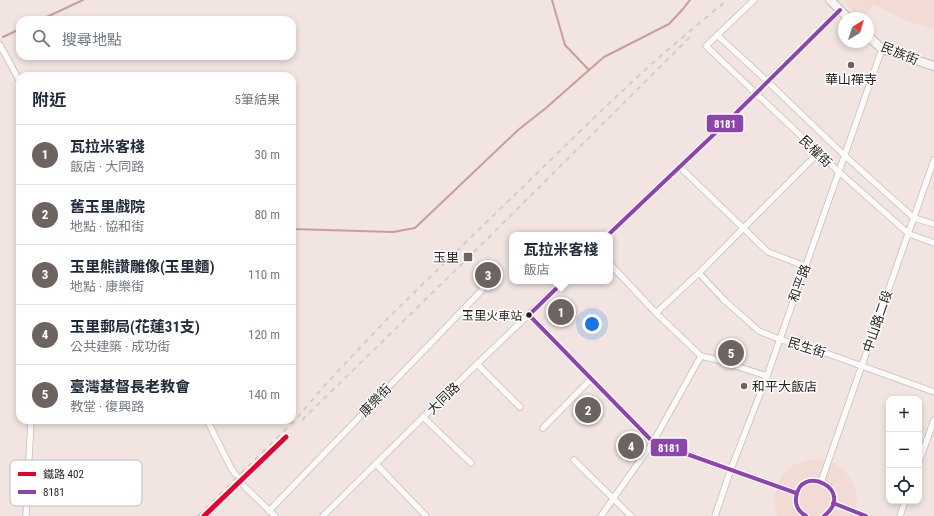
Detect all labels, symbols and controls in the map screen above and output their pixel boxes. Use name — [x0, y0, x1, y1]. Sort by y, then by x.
north arrow — [838, 12, 874, 48]
search box — [16, 16, 296, 60]
icon: search — [30, 27, 52, 49]
text: 搜尋地點 — [62, 31, 122, 49]
street label: 民族街 — [879, 39, 921, 68]
marker: 華山禪寺 — [846, 60, 856, 70]
place label: 華山禪寺 — [825, 72, 877, 87]
text: 附近 — [32, 90, 66, 110]
text: 5筆結果 — [235, 92, 280, 107]
line badge: 8181 — [706, 114, 744, 133]
text: 8181 — [714, 118, 736, 131]
street label: 民權街 — [796, 132, 835, 170]
text: 瓦拉米客棧 — [70, 138, 145, 156]
text: 1 — [42, 147, 48, 162]
text: 30 m — [254, 147, 280, 162]
text: 飯店 · 大同路 — [70, 159, 144, 174]
text: 舊玉里戲院 — [70, 198, 145, 216]
text: 2 — [42, 207, 48, 222]
text: 80 m — [254, 207, 280, 222]
text: 地點 · 協和街 — [70, 219, 144, 234]
popup — [509, 232, 613, 284]
text: 瓦拉米客棧 — [523, 241, 599, 259]
place label: 玉里 — [433, 250, 459, 265]
marker: 玉里 — [462, 251, 474, 263]
text: 玉里熊讚雕像(玉里麵) — [70, 258, 215, 276]
pin: 3 — [475, 260, 501, 290]
text: 飯店 — [523, 262, 550, 277]
street label: 和平路 — [786, 262, 813, 304]
text: 3 — [42, 267, 48, 282]
text: 110 m — [248, 267, 280, 282]
text: 地點 · 康樂街 — [70, 279, 144, 294]
street label: 中山路二段 — [860, 288, 895, 354]
pin: 1 — [548, 297, 574, 327]
place label: 玉里火車站 — [462, 309, 522, 323]
marker: 玉里火車站 — [524, 310, 534, 320]
your location — [582, 314, 602, 334]
text: 玉里郵局(花蓮31支) — [70, 318, 200, 336]
text: 4 — [42, 327, 48, 342]
text: 120 m — [248, 327, 280, 342]
street label: 民生街 — [786, 335, 828, 360]
pin: 5 — [718, 338, 744, 368]
text: 公共建築 · 成功街 — [70, 339, 170, 354]
text: 臺灣基督長老教會 — [70, 378, 190, 396]
street label: 大同路 — [424, 379, 463, 417]
place label: 和平大飯店 — [752, 379, 817, 394]
street label: 康樂街 — [356, 381, 394, 420]
marker: 和平大飯店 — [739, 381, 749, 391]
text: 5 — [42, 387, 48, 402]
text: 140 m — [248, 387, 280, 402]
pin: 2 — [575, 395, 601, 425]
map controls — [886, 396, 922, 504]
button: + — [886, 396, 922, 432]
text: 教堂 · 復興路 — [70, 399, 144, 414]
pin: 4 — [618, 431, 644, 461]
button: − — [886, 432, 922, 468]
line badge: 8181 — [650, 438, 688, 457]
text: 8181 — [658, 442, 680, 455]
legend — [10, 460, 142, 506]
text: 鐵路 402 — [43, 468, 84, 481]
button: locate — [886, 468, 922, 504]
text: 8181 — [43, 486, 65, 499]

